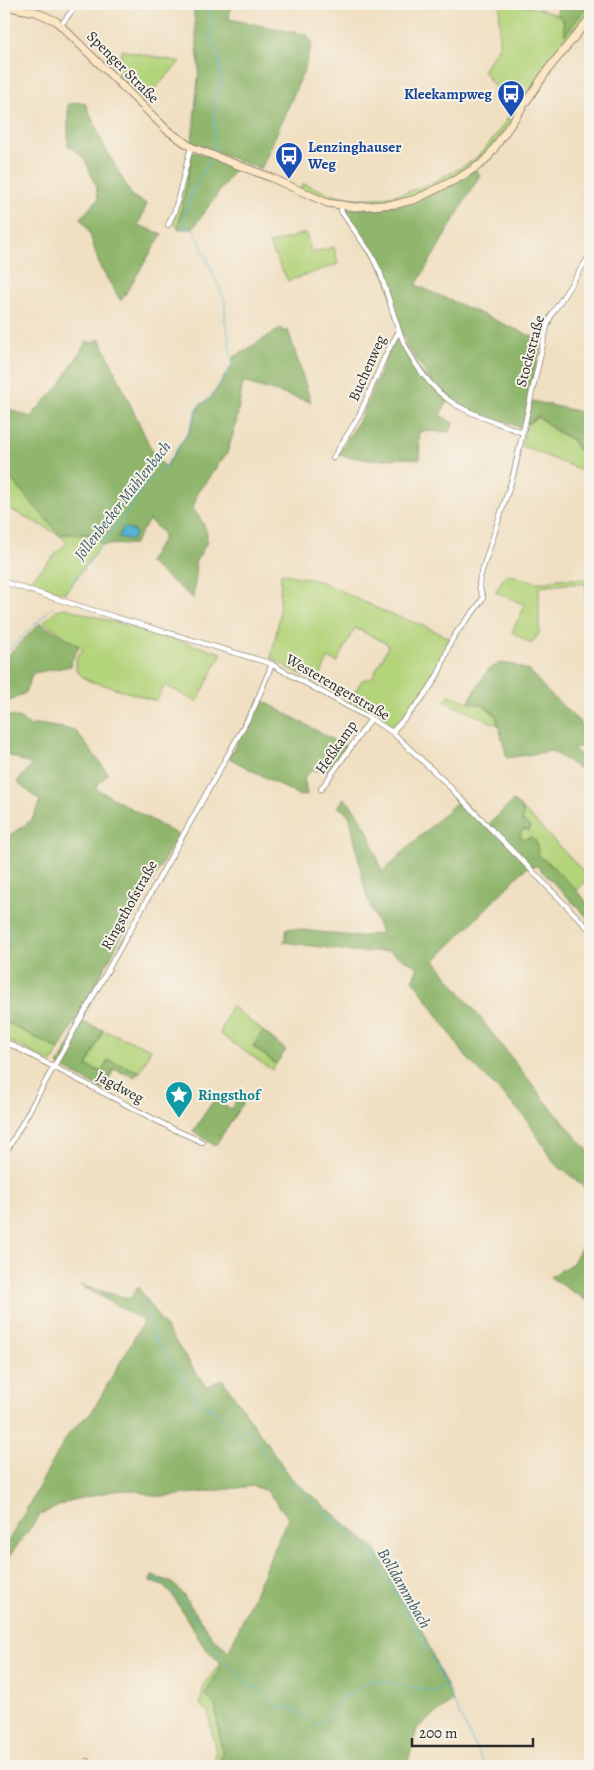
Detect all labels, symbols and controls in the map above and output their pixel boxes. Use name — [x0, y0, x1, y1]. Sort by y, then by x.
street label: Spenger Straße — [82, 26, 164, 108]
bus stop icon: Kleekampweg — [496, 79, 526, 118]
place label: Kleekampweg — [404, 84, 492, 104]
place label: Lenzinghauser Weg — [307, 137, 401, 174]
bus stop icon: Lenzinghauser Weg — [274, 141, 304, 180]
street label: Stockstraße — [511, 313, 549, 389]
street label: Buchenweg — [344, 331, 391, 404]
water label: Jöllenbecker Mühlenbach — [69, 436, 176, 566]
street label: Westerengerstraße — [281, 649, 394, 725]
street label: Heßkamp — [310, 716, 362, 778]
street label: Ringsthofstraße — [96, 856, 162, 953]
street label: Jagdweg — [93, 1066, 148, 1108]
place icon: Ringsthof — [164, 1080, 194, 1119]
place label: Ringsthof — [198, 1085, 262, 1105]
water label: Bolldammbach — [372, 1544, 436, 1633]
scale bar — [412, 1715, 533, 1747]
text: 200 m — [419, 1723, 458, 1743]

